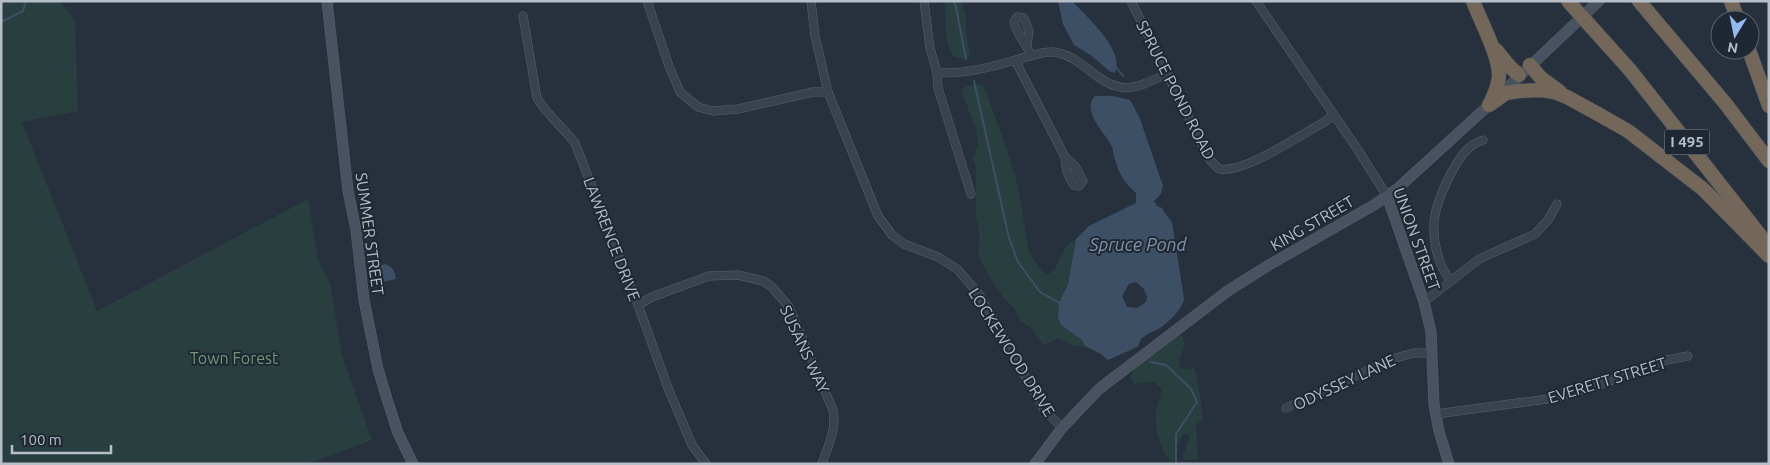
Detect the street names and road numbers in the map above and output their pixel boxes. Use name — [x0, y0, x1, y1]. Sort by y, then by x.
street label: SPRUCE POND ROAD — [1133, 17, 1219, 163]
road number: I 495 — [1664, 130, 1710, 154]
street label: SUMMER STREET — [352, 171, 388, 297]
street label: LAWRENCE DRIVE — [580, 175, 644, 303]
street label: UNION STREET — [1390, 185, 1444, 293]
street label: KING STREET — [1267, 192, 1357, 254]
street label: LOCKEWOOD DRIVE — [965, 285, 1059, 419]
street label: SUSANS WAY — [777, 302, 833, 396]
street label: ODYSSEY LANE — [1290, 350, 1398, 414]
street label: EVERETT STREET — [1546, 353, 1669, 407]

